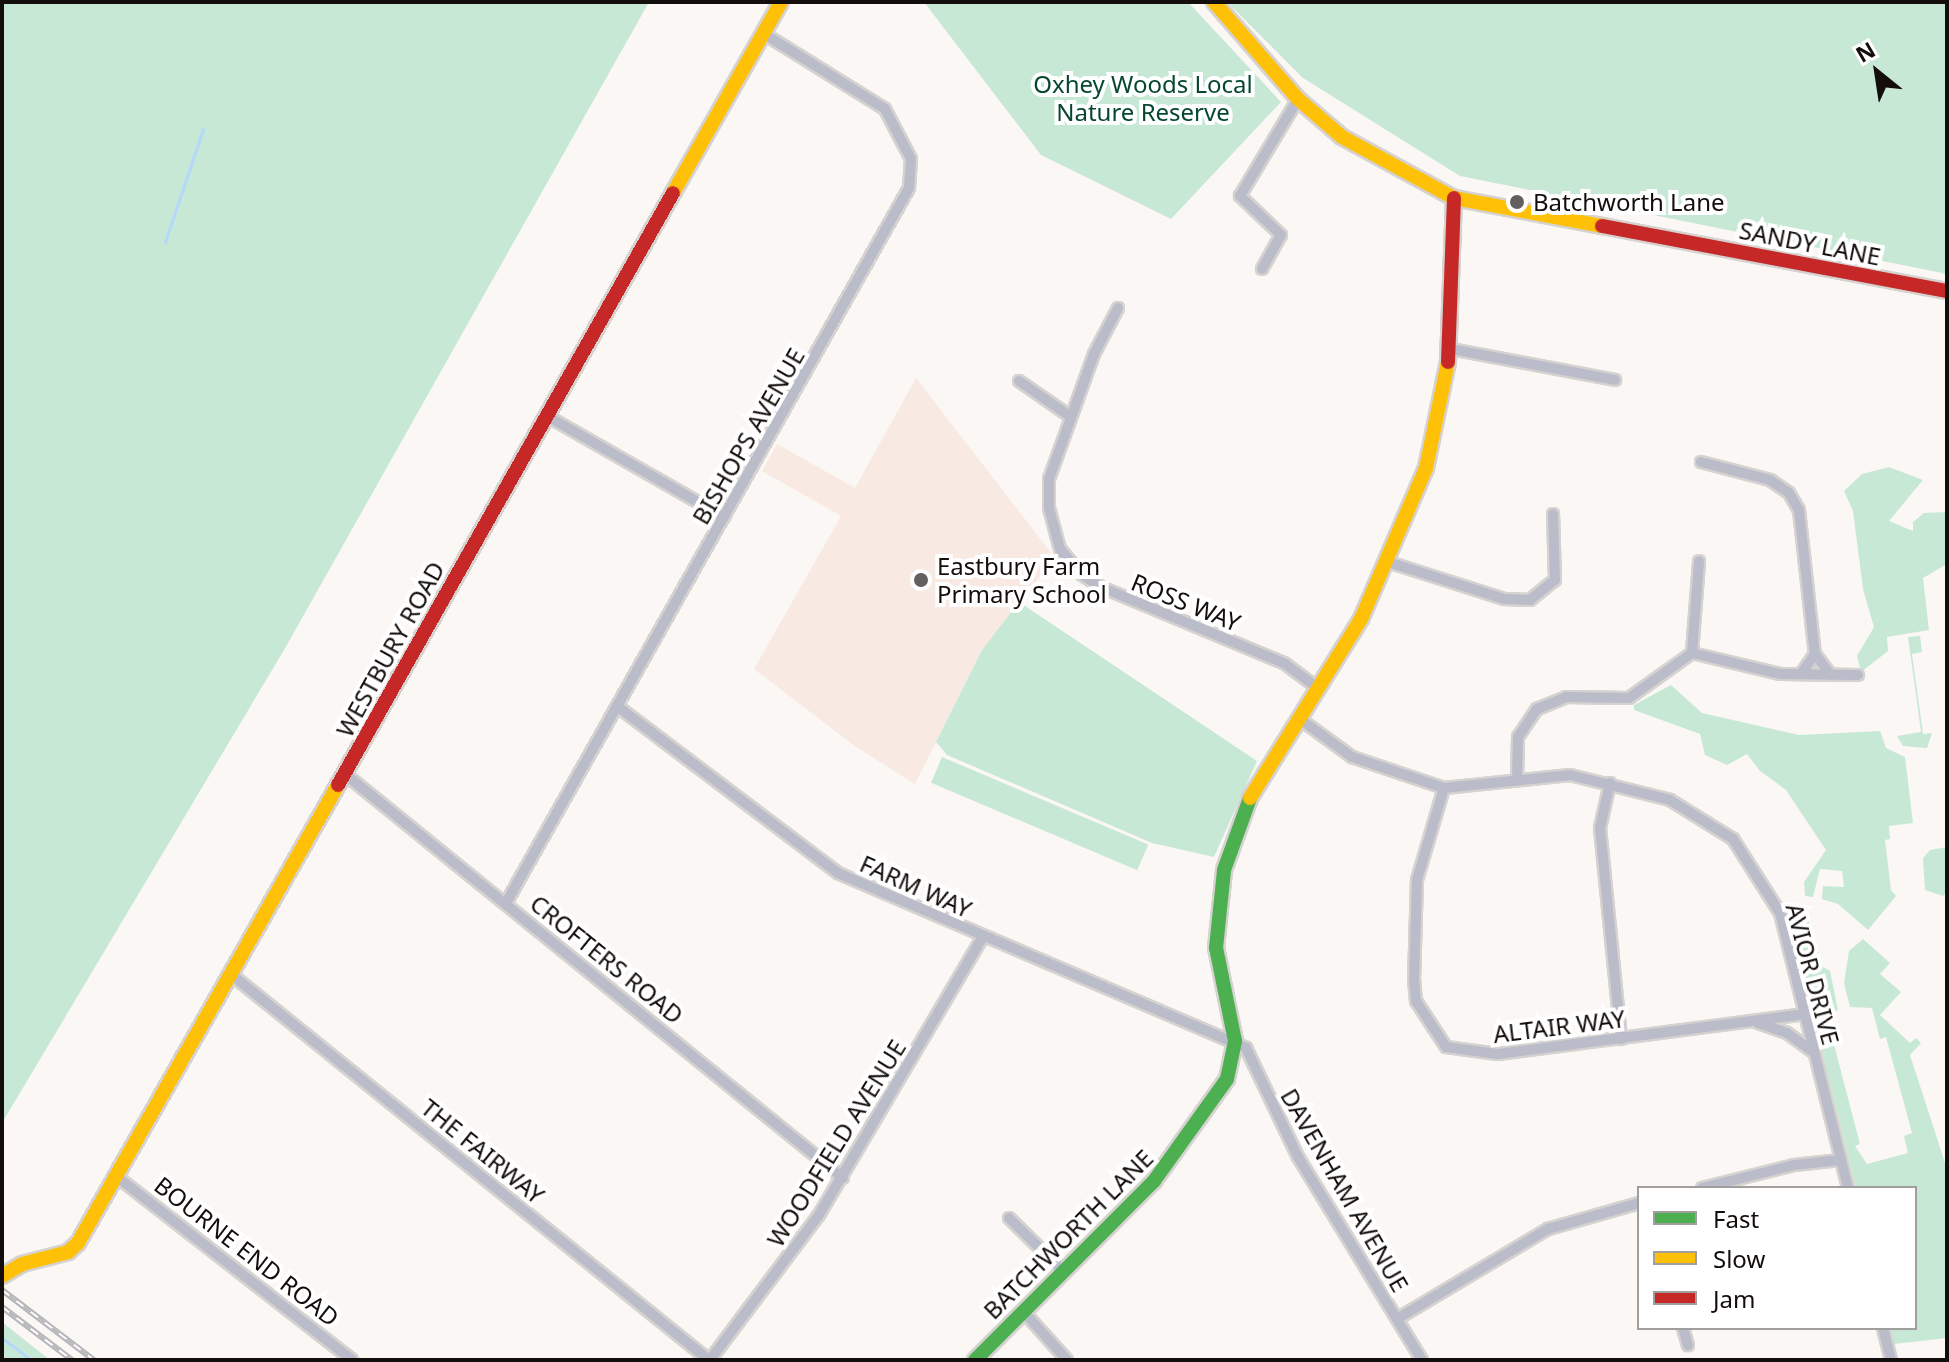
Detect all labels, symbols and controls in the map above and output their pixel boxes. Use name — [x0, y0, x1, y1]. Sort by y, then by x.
north arrow — [1837, 32, 1917, 112]
text: N — [1850, 34, 1880, 69]
park label: Oxhey Woods Local Nature Reserve — [1033, 70, 1253, 126]
place label: Batchworth Lane — [1533, 188, 1725, 216]
marker: Batchworth Lane — [1508, 193, 1526, 211]
street label: SANDY LANE — [1737, 215, 1883, 271]
street label: BISHOPS AVENUE — [686, 343, 810, 529]
place label: Eastbury Farm Primary School — [937, 552, 1107, 608]
street label: WESTBURY ROAD — [330, 556, 450, 742]
street label: ROSS WAY — [1127, 567, 1245, 637]
marker: Eastbury Farm Primary School — [912, 571, 930, 589]
street label: FARM WAY — [856, 849, 976, 923]
street label: CROFTERS ROAD — [525, 889, 689, 1029]
street label: AVIOR DRIVE — [1780, 900, 1846, 1048]
street label: ALTAIR WAY — [1491, 1004, 1627, 1048]
street label: WOODFIELD AVENUE — [761, 1034, 911, 1252]
street label: DAVENHAM AVENUE — [1275, 1083, 1415, 1297]
street label: THE FAIRWAY — [416, 1093, 550, 1209]
street label: BATCHWORTH LANE — [977, 1143, 1159, 1325]
street label: BOURNE END ROAD — [149, 1170, 345, 1332]
legend — [1637, 1186, 1917, 1330]
text: Fast — [1713, 1202, 1759, 1235]
text: Slow — [1713, 1242, 1765, 1275]
text: Jam — [1713, 1282, 1755, 1315]

